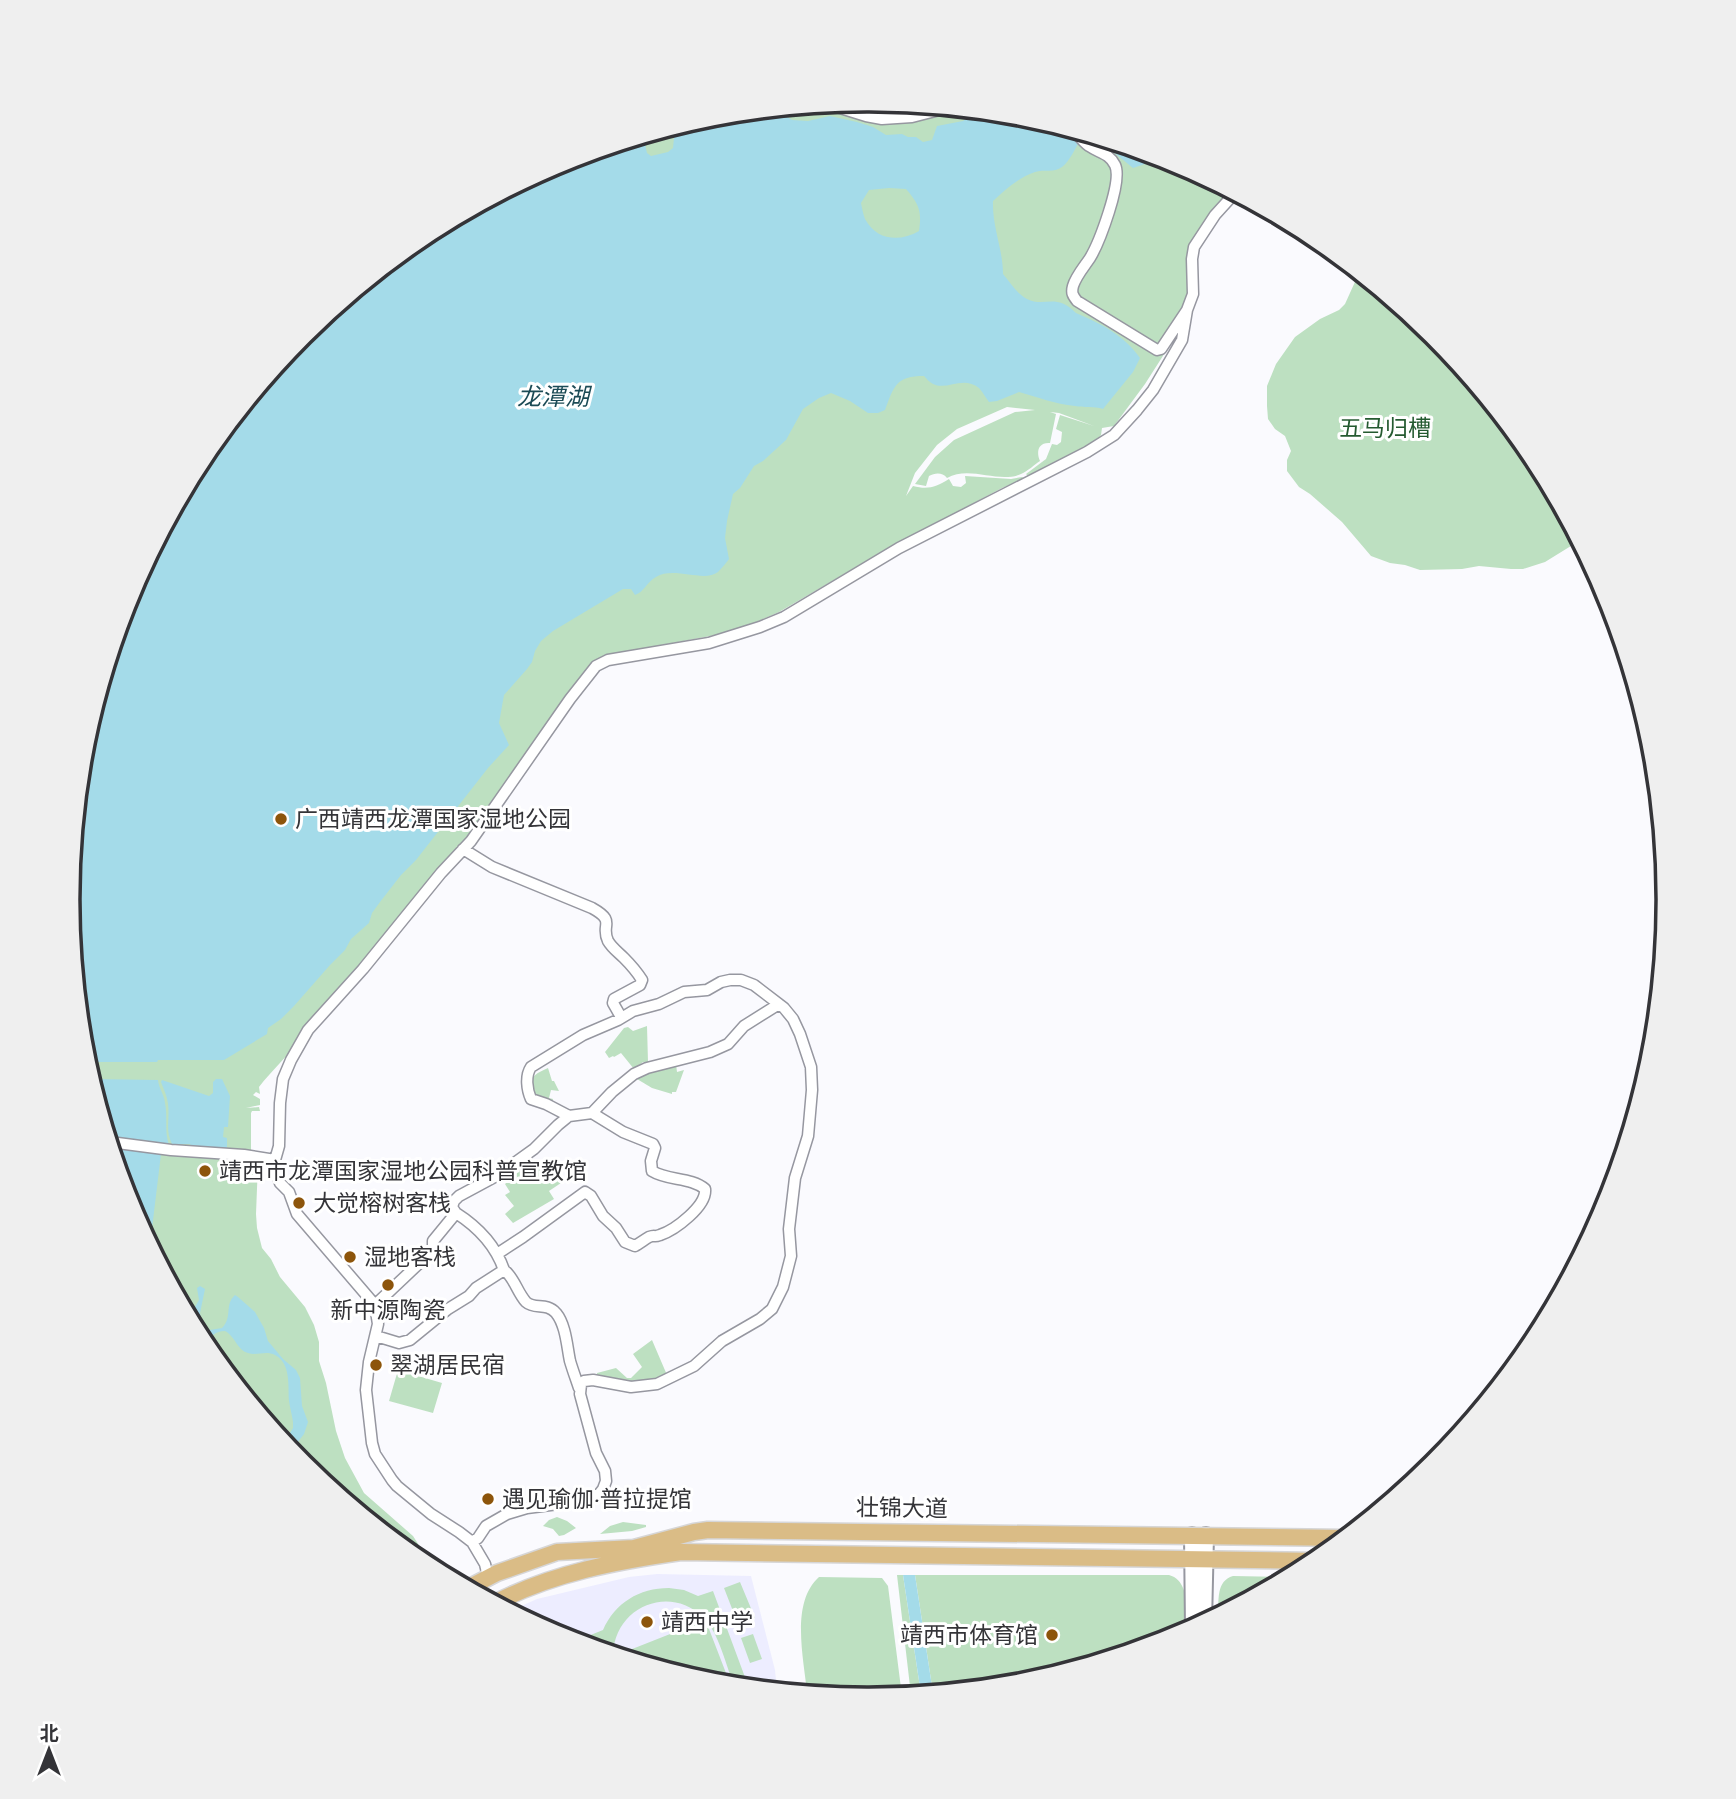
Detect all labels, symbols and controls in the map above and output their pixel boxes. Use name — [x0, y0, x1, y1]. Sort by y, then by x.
water label: 龙潭湖 — [517, 382, 593, 411]
park label: 五马归槽 — [1339, 414, 1431, 442]
place label: 广西靖西龙潭国家湿地公园 — [295, 805, 571, 833]
marker: 广西靖西龙潭国家湿地公园 — [273, 811, 289, 827]
place label: 靖西市龙潭国家湿地公园科普宣教馆 — [219, 1157, 587, 1185]
marker: 靖西市龙潭国家湿地公园科普宣教馆 — [197, 1163, 213, 1179]
place label: 大觉榕树客栈 — [313, 1189, 451, 1217]
marker: 大觉榕树客栈 — [291, 1195, 307, 1211]
place label: 湿地客栈 — [364, 1243, 456, 1271]
marker: 湿地客栈 — [342, 1249, 358, 1265]
marker: 新中源陶瓷 — [380, 1277, 396, 1293]
place label: 新中源陶瓷 — [331, 1296, 446, 1324]
place label: 翠湖居民宿 — [390, 1351, 505, 1379]
marker: 翠湖居民宿 — [368, 1357, 384, 1373]
place label: 遇见瑜伽·普拉提馆 — [502, 1485, 692, 1513]
marker: 遇见瑜伽·普拉提馆 — [480, 1491, 496, 1507]
street label: 壮锦大道 — [856, 1493, 948, 1523]
place label: 靖西中学 — [661, 1608, 753, 1636]
marker: 靖西中学 — [639, 1614, 655, 1630]
place label: 靖西市体育馆 — [900, 1621, 1038, 1649]
marker: 靖西市体育馆 — [1044, 1627, 1060, 1643]
north arrow — [14, 1715, 84, 1785]
text: 北 — [39, 1722, 59, 1745]

